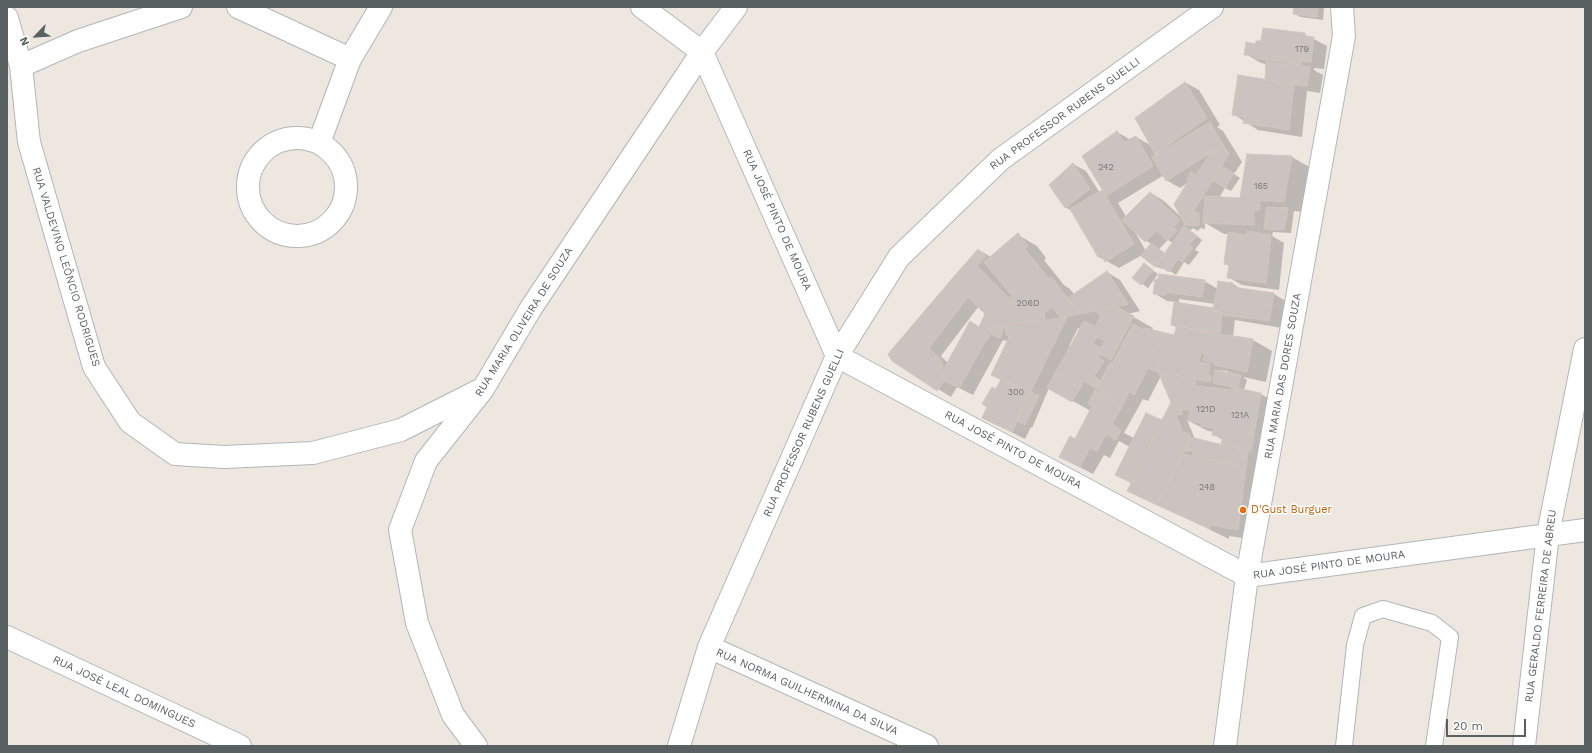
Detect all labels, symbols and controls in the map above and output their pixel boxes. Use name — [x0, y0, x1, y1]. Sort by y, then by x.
north arrow — [16, 16, 56, 56]
text: N — [17, 35, 32, 48]
house number: 179 — [1295, 44, 1309, 54]
street label: RUA PROFESSOR RUBENS GUELLI — [987, 55, 1143, 173]
street label: RUA JOSÉ PINTO DE MOURA — [740, 147, 814, 293]
house number: 242 — [1098, 162, 1114, 172]
street label: RUA VALDEVINO LEÔNCIO RODRIGUES — [29, 166, 103, 368]
house number: 165 — [1254, 181, 1268, 191]
street label: RUA MARIA OLIVEIRA DE SOUZA — [472, 245, 576, 399]
street label: RUA MARIA DAS DORES SOUZA — [1262, 292, 1304, 460]
house number: 206D — [1017, 298, 1039, 308]
street label: RUA PROFESSOR RUBENS GUELLI — [761, 347, 847, 519]
house number: 300 — [1008, 387, 1024, 397]
house number: 121D — [1197, 404, 1215, 414]
street label: RUA JOSÉ PINTO DE MOURA — [942, 408, 1084, 492]
house number: 121A — [1231, 410, 1249, 420]
house number: 248 — [1199, 482, 1215, 492]
place label: D'Gust Burguer — [1251, 503, 1332, 517]
marker: D'Gust Burguer — [1238, 505, 1248, 515]
street label: RUA GERALDO FERREIRA DE ABREU — [1523, 509, 1559, 703]
street label: RUA JOSÉ PINTO DE MOURA — [1252, 548, 1406, 582]
street label: RUA NORMA GUILHERMINA DA SILVA — [714, 646, 900, 738]
street label: RUA JOSÉ LEAL DOMINGUES — [51, 653, 197, 731]
scale bar — [1448, 711, 1528, 737]
text: 20 m — [1453, 719, 1483, 733]

